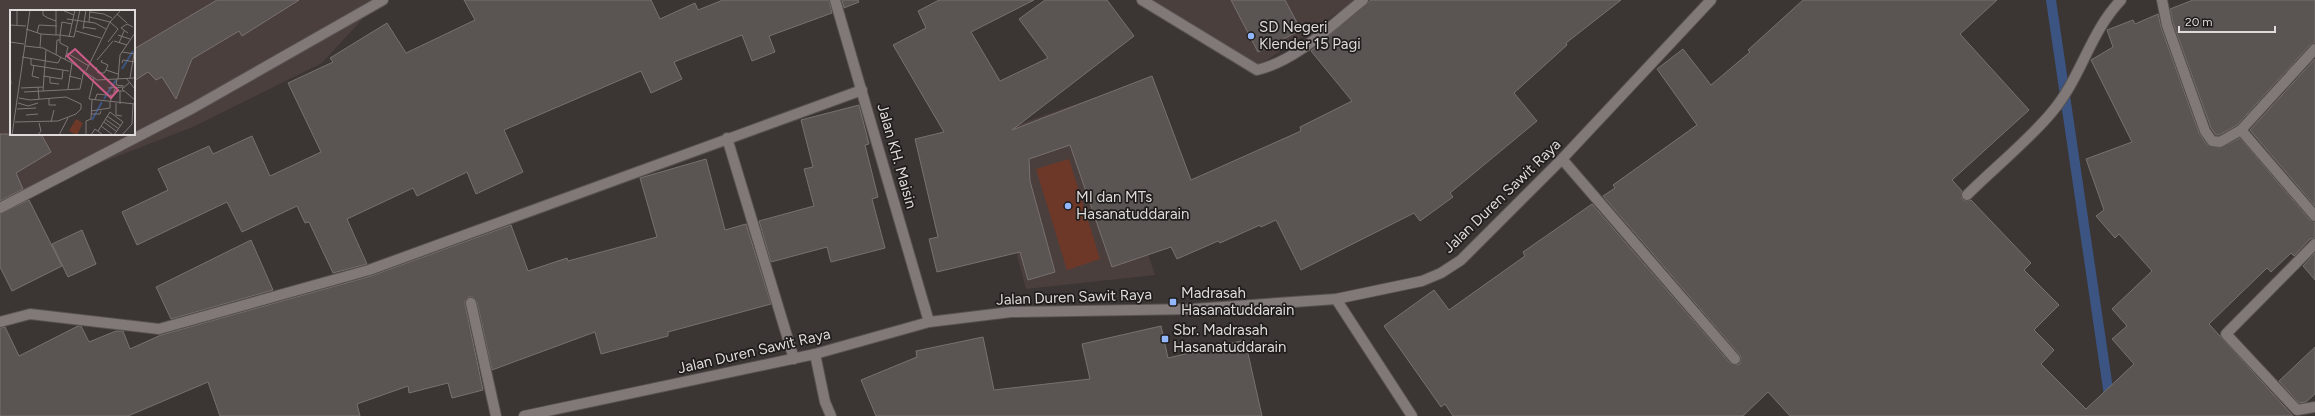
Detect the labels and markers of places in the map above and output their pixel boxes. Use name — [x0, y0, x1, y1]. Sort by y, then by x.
place label: SD Negeri Klender 15 Pagi — [1259, 18, 1361, 53]
marker: SD Negeri Klender 15 Pagi — [1246, 31, 1256, 41]
place label: MI dan MTs Hasanatuddarain — [1076, 188, 1189, 223]
marker: MI dan MTs Hasanatuddarain — [1063, 201, 1073, 211]
place label: Madrasah Hasanatuddarain — [1181, 284, 1294, 319]
marker: Madrasah Hasanatuddarain — [1168, 297, 1178, 307]
place label: Sbr. Madrasah Hasanatuddarain — [1173, 321, 1286, 356]
marker: Sbr. Madrasah Hasanatuddarain — [1160, 334, 1170, 344]

